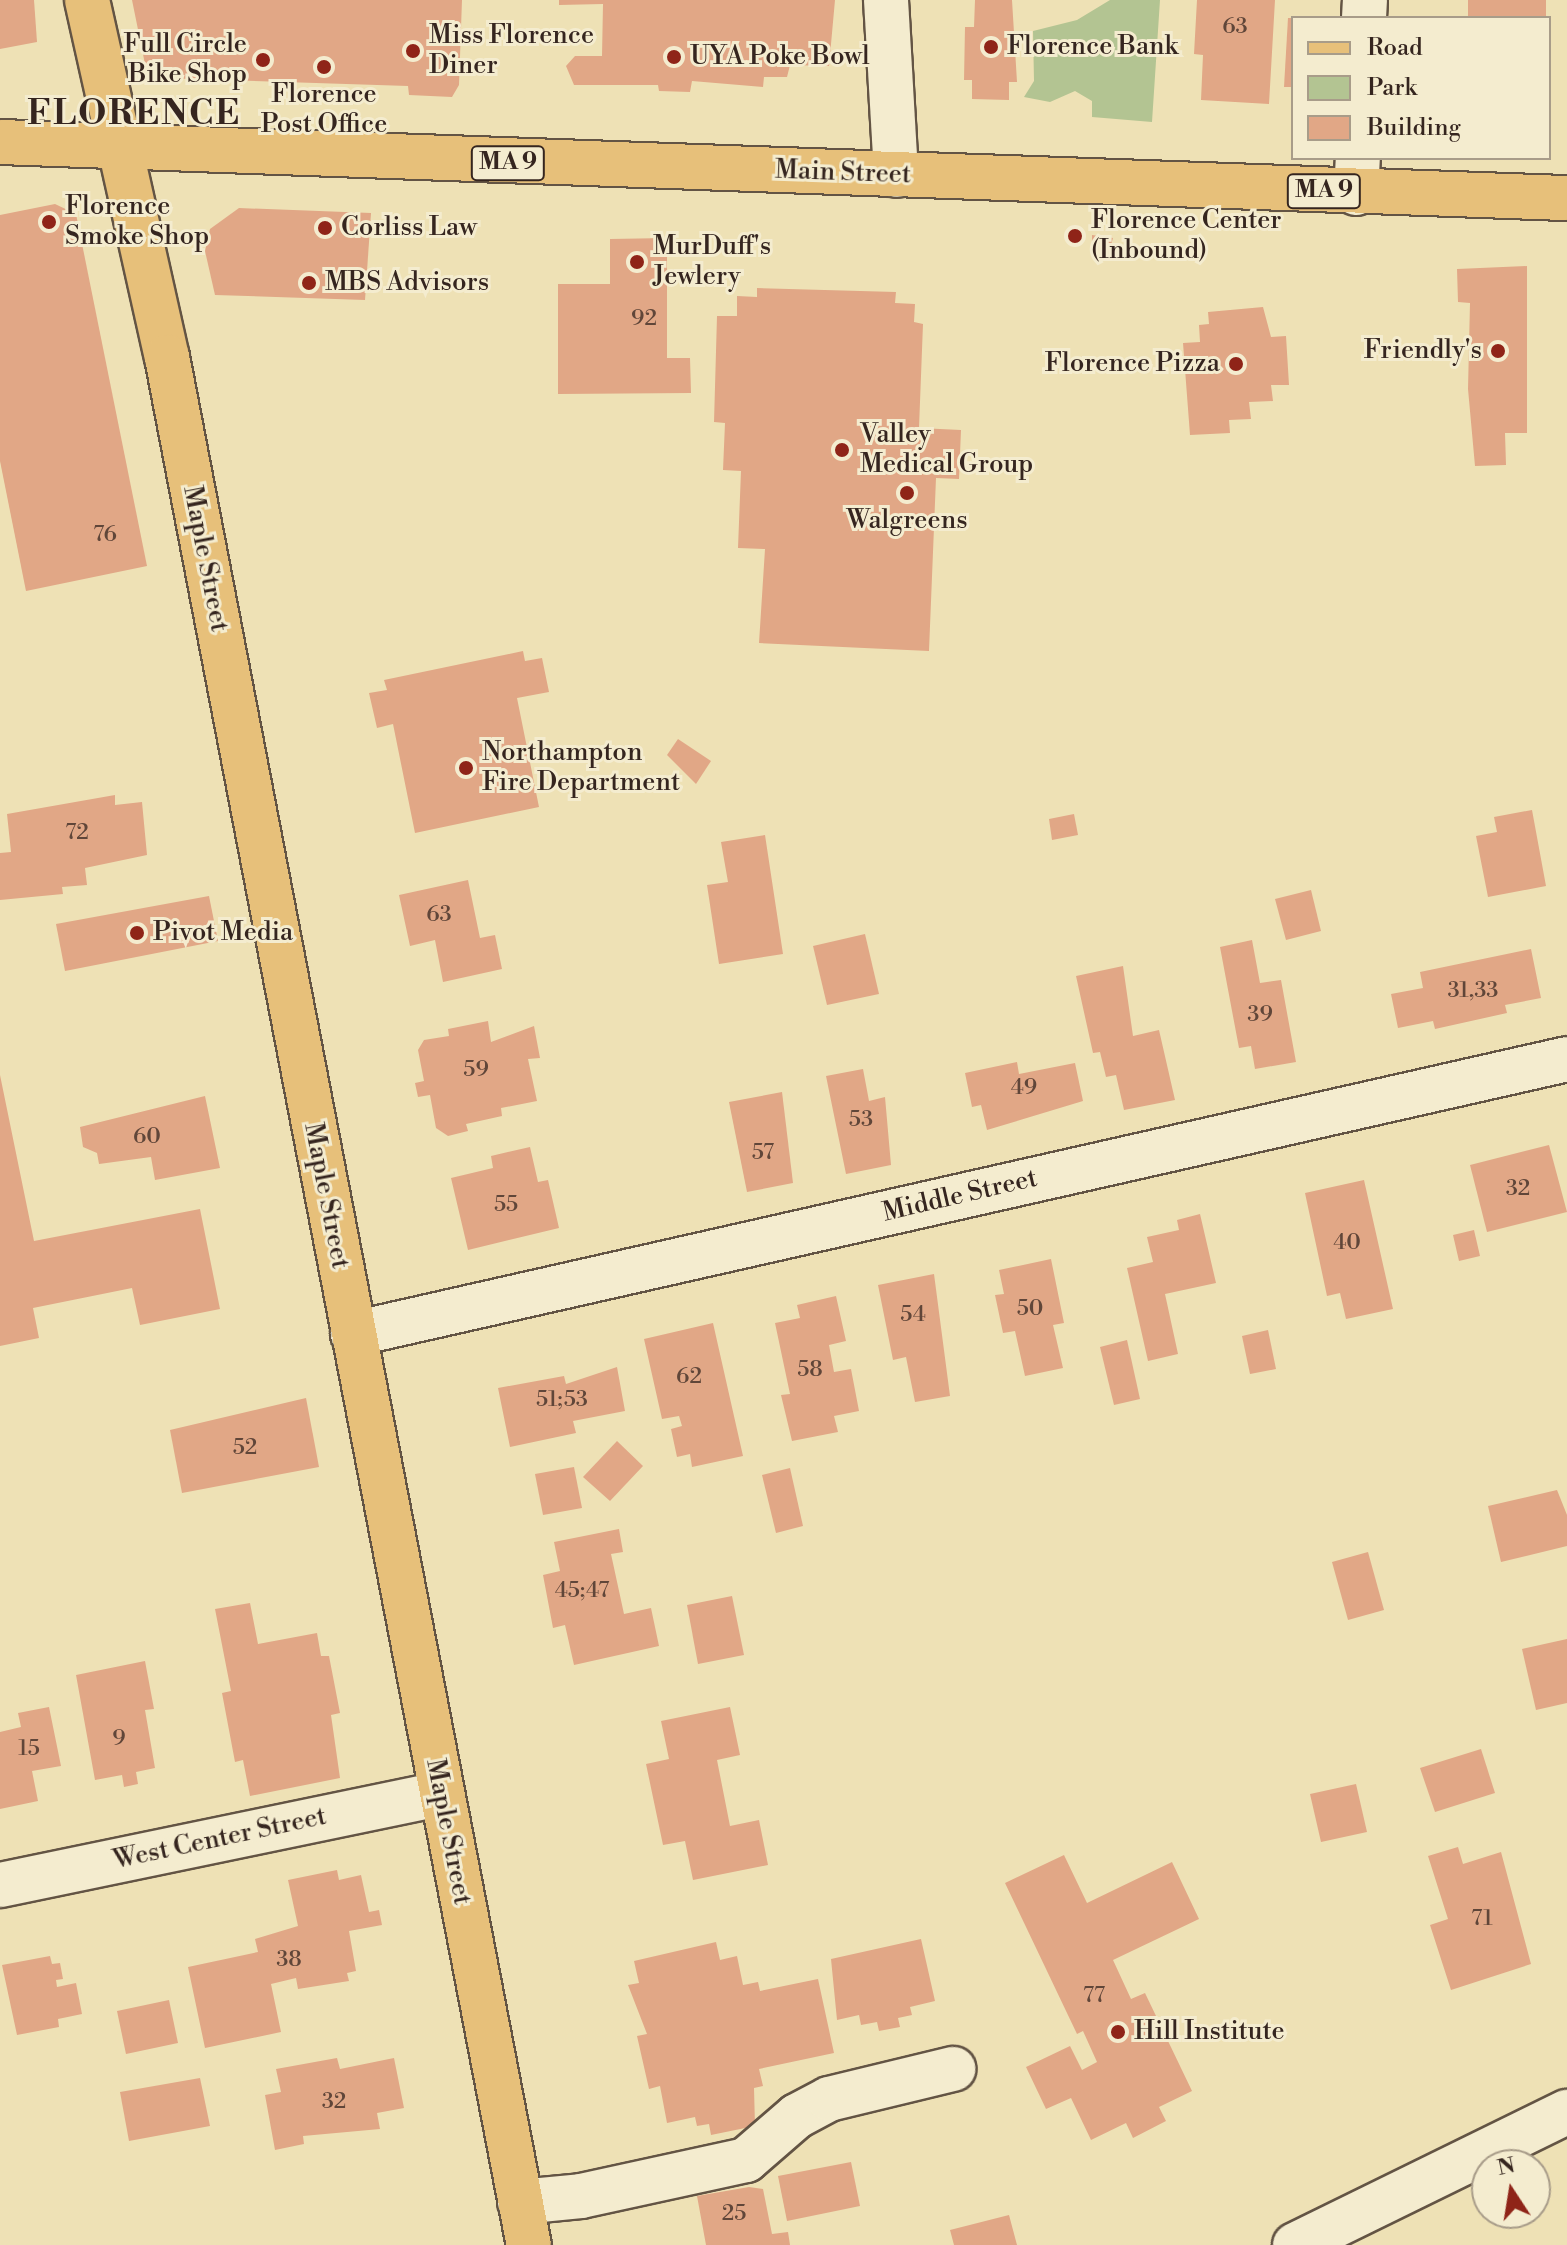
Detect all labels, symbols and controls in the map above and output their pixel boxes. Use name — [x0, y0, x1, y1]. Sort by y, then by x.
house number: 63 — [1222, 14, 1248, 40]
legend — [1291, 16, 1551, 160]
place label: Miss Florence Diner — [429, 20, 594, 82]
place label: Full Circle Bike Shop — [123, 29, 247, 90]
place label: Florence Bank — [1007, 31, 1178, 63]
text: Road — [1367, 33, 1423, 63]
marker: Florence Bank — [982, 38, 1000, 56]
place label: UYA Poke Bowl — [690, 41, 870, 73]
marker: Miss Florence Diner — [404, 42, 422, 60]
marker: UYA Poke Bowl — [665, 48, 683, 66]
marker: Full Circle Bike Shop — [254, 51, 272, 69]
marker: Florence Post Office — [315, 58, 333, 76]
text: Park — [1367, 73, 1417, 103]
place label: Florence Post Office — [261, 79, 387, 140]
district label: FLORENCE — [27, 95, 241, 135]
text: Building — [1367, 113, 1461, 143]
road number: MA 9 — [470, 143, 546, 183]
street label: Main Street — [774, 155, 912, 191]
road number: MA 9 — [1286, 171, 1362, 211]
place label: Florence Smoke Shop — [65, 191, 209, 252]
place label: Florence Center (Inbound) — [1091, 205, 1282, 266]
place label: Corliss Law — [341, 212, 477, 244]
marker: Florence Smoke Shop — [40, 213, 58, 231]
marker: Corliss Law — [316, 219, 334, 237]
marker: Florence Center (Inbound) — [1066, 227, 1084, 245]
place label: MurDuff's Jewlery — [653, 231, 771, 292]
marker: MurDuff's Jewlery — [628, 253, 646, 271]
place label: MBS Advisors — [325, 267, 489, 299]
marker: MBS Advisors — [300, 274, 318, 292]
house number: 92 — [631, 306, 657, 332]
place label: Friendly's — [1364, 335, 1482, 367]
marker: Friendly's — [1489, 342, 1507, 360]
place label: Florence Pizza — [1045, 348, 1220, 380]
marker: Florence Pizza — [1227, 355, 1245, 373]
place label: Valley Medical Group — [860, 419, 1033, 480]
marker: Valley Medical Group — [831, 439, 853, 461]
street label: Maple Street — [176, 483, 234, 635]
marker: Walgreens — [898, 484, 916, 502]
place label: Walgreens — [846, 505, 968, 537]
house number: 76 — [93, 522, 117, 548]
place label: Northampton Fire Department — [482, 737, 680, 798]
marker: Northampton Fire Department — [457, 759, 475, 777]
house number: 72 — [65, 820, 89, 846]
house number: 63 — [426, 902, 452, 928]
place label: Pivot Media — [153, 917, 293, 949]
marker: Pivot Media — [128, 924, 146, 942]
house number: 31,33 — [1448, 978, 1498, 1004]
house number: 39 — [1247, 1002, 1273, 1028]
house number: 59 — [463, 1057, 489, 1083]
house number: 49 — [1011, 1075, 1037, 1101]
house number: 53 — [849, 1107, 873, 1133]
street label: Maple Street — [297, 1120, 355, 1272]
house number: 60 — [133, 1124, 161, 1150]
house number: 57 — [752, 1140, 774, 1166]
street label: Middle Street — [880, 1163, 1040, 1229]
house number: 32 — [1506, 1176, 1530, 1202]
house number: 55 — [494, 1192, 518, 1218]
house number: 40 — [1333, 1230, 1361, 1256]
house number: 50 — [1017, 1296, 1043, 1322]
house number: 54 — [900, 1302, 926, 1328]
house number: 58 — [797, 1357, 823, 1383]
house number: 62 — [676, 1364, 702, 1390]
house number: 51;53 — [536, 1387, 588, 1413]
house number: 52 — [233, 1435, 257, 1461]
house number: 45;47 — [555, 1578, 609, 1604]
house number: 9 — [112, 1726, 126, 1752]
house number: 15 — [18, 1736, 40, 1762]
street label: Maple Street — [419, 1756, 477, 1908]
street label: West Center Street — [111, 1801, 329, 1877]
house number: 71 — [1471, 1906, 1493, 1932]
house number: 38 — [276, 1947, 302, 1973]
house number: 77 — [1083, 1983, 1105, 2009]
place label: Hill Institute — [1134, 2016, 1285, 2048]
marker: Hill Institute — [1109, 2023, 1127, 2041]
house number: 32 — [322, 2089, 346, 2115]
north arrow — [1471, 2149, 1551, 2229]
text: N — [1495, 2152, 1518, 2182]
house number: 25 — [722, 2201, 746, 2227]

